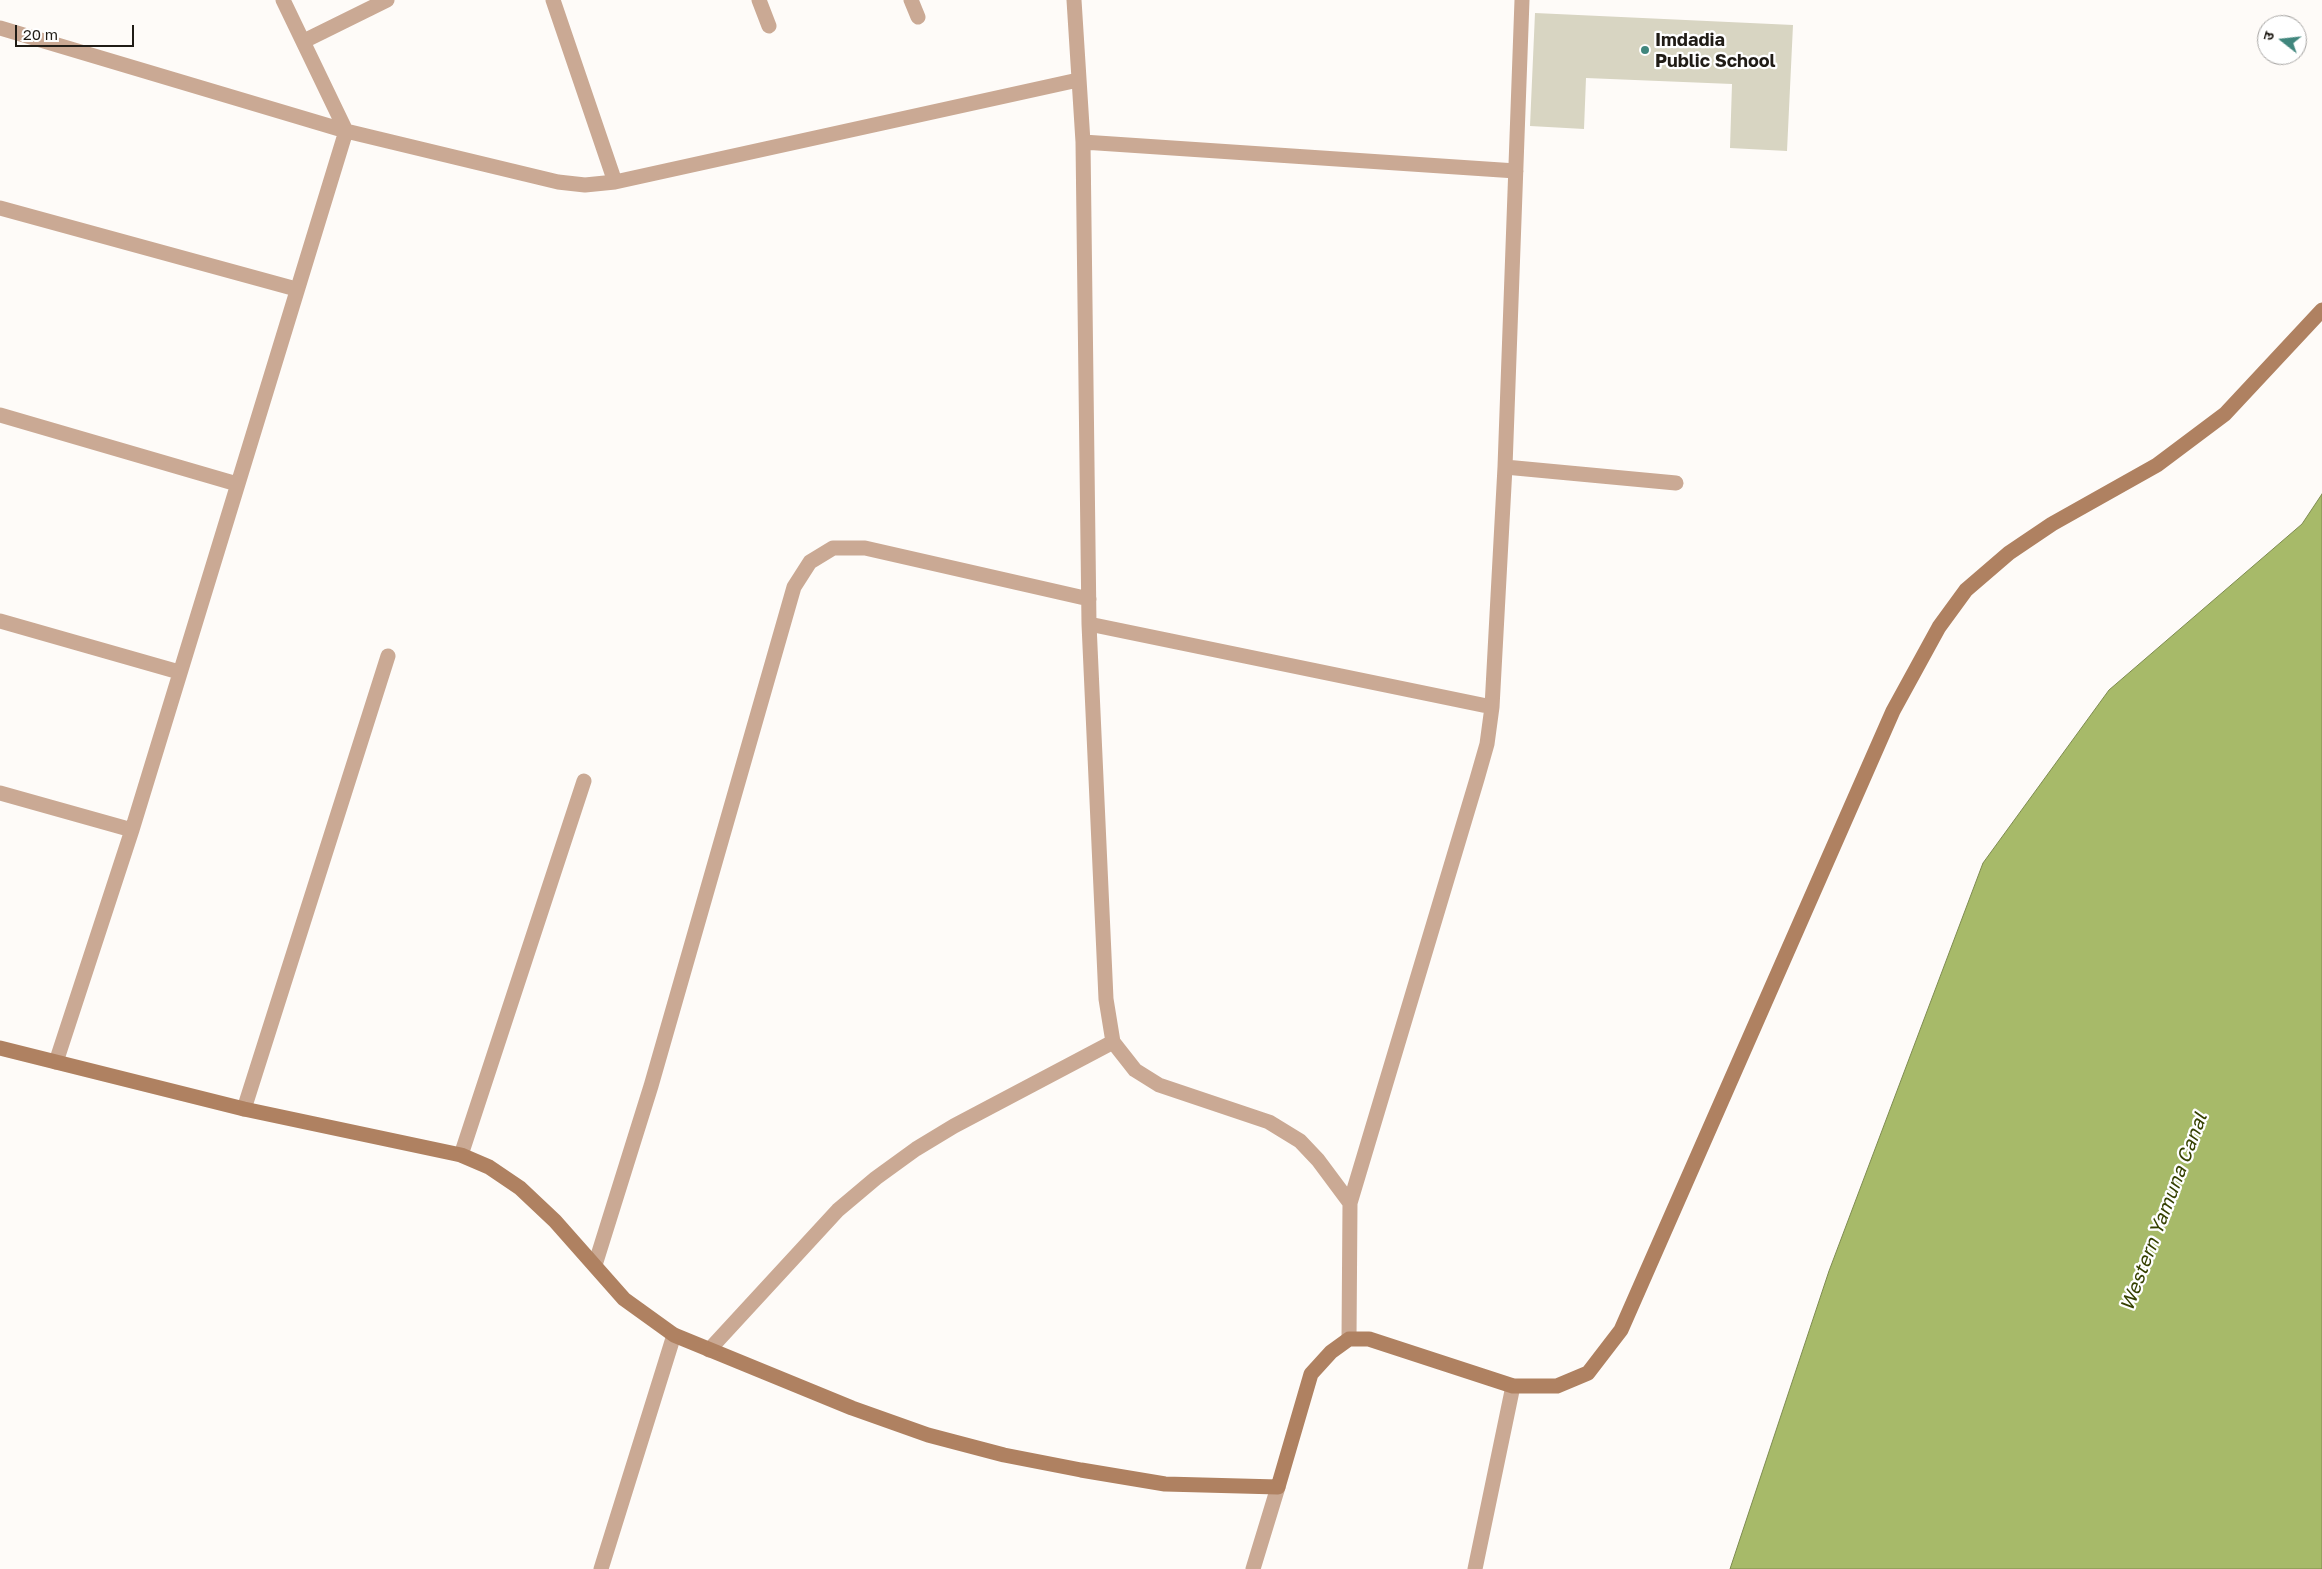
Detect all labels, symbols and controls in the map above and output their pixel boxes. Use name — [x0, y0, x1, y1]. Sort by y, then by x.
scale bar — [18, 15, 136, 47]
north arrow — [2257, 15, 2307, 65]
text: 20 m — [23, 25, 58, 43]
place label: Imdadia Public School — [1655, 29, 1776, 72]
text: उ — [2259, 30, 2277, 42]
marker: Imdadia Public School — [1639, 44, 1651, 56]
water label: Western Yamuna Canal — [2116, 1110, 2212, 1314]

